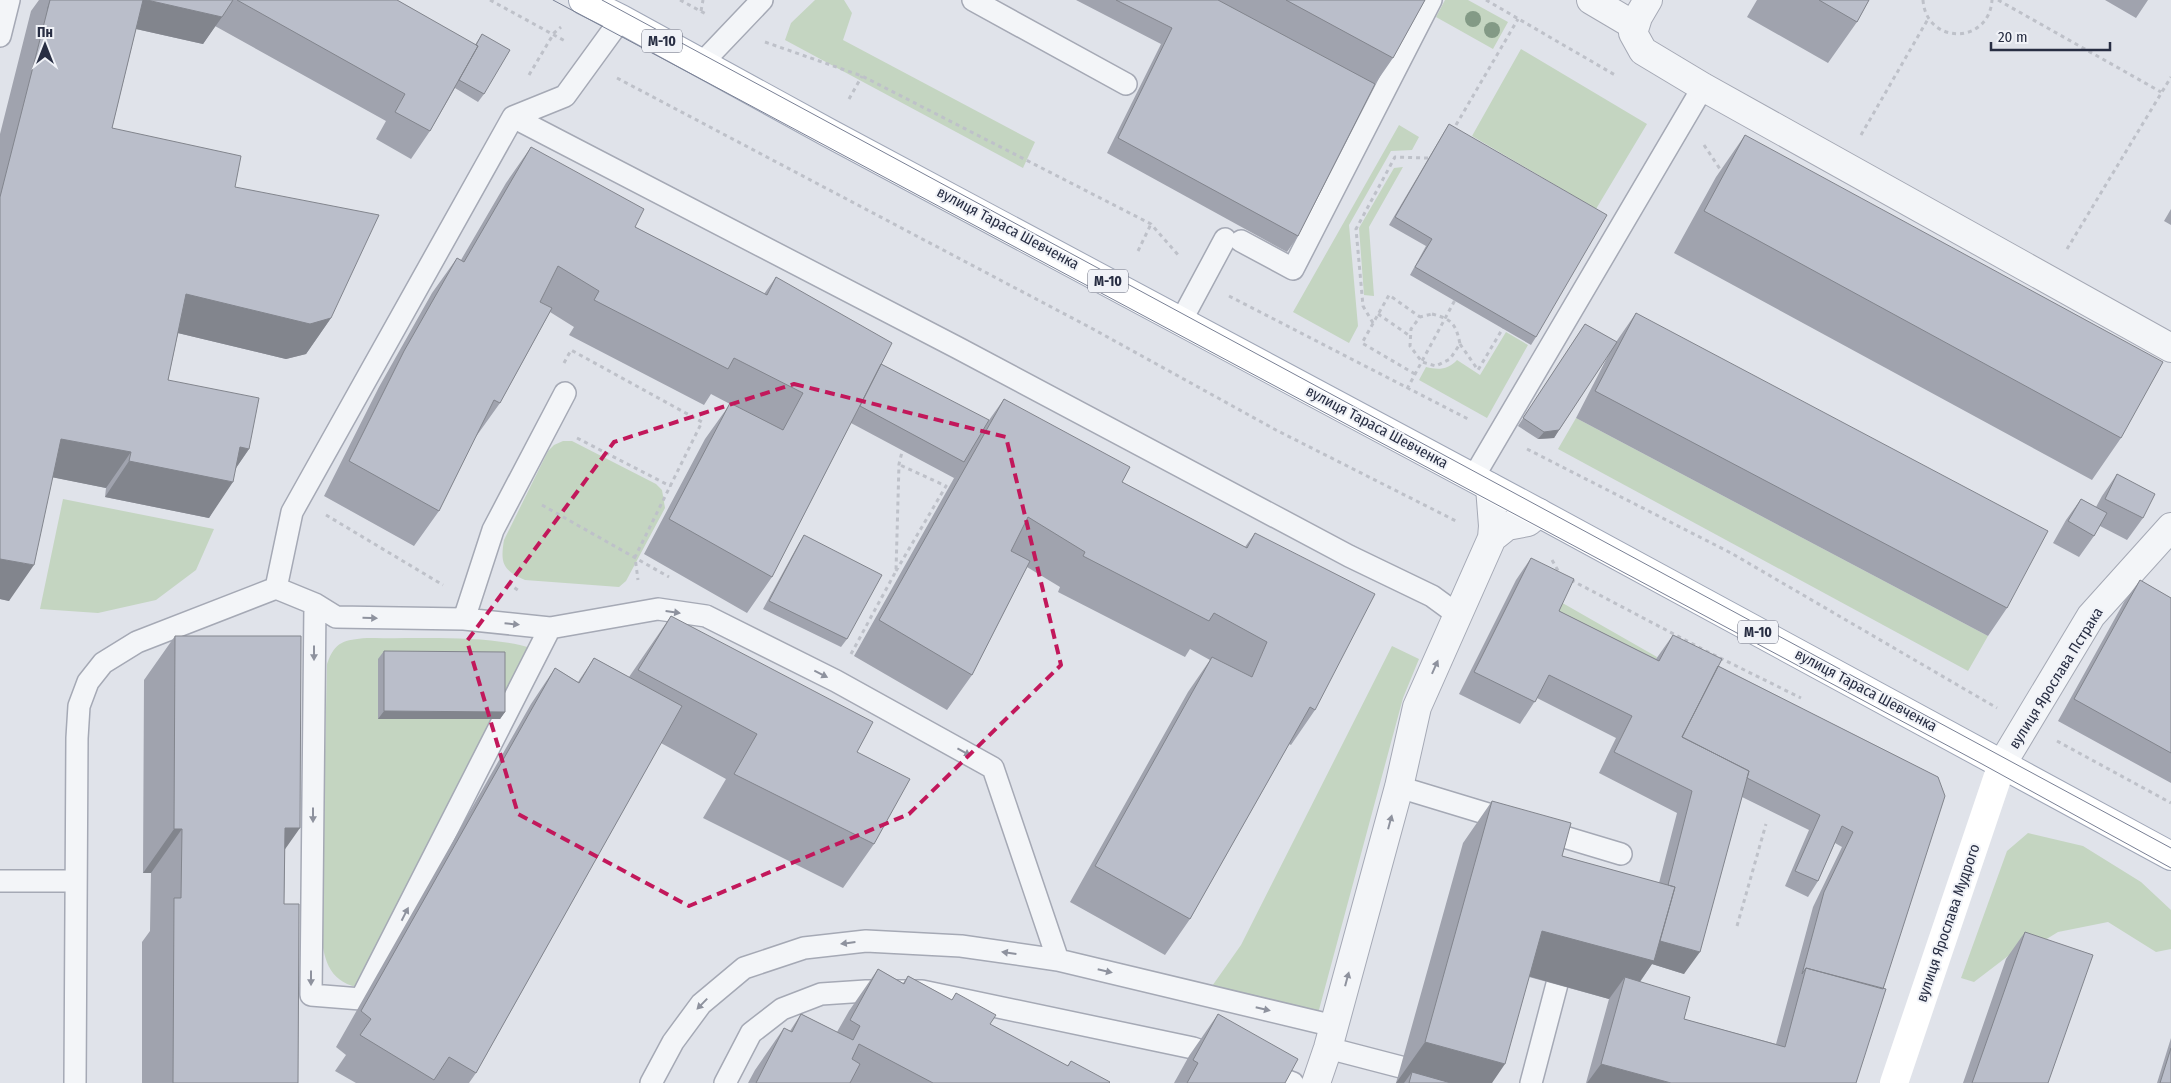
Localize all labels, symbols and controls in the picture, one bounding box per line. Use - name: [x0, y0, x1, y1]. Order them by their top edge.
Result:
- north arrow: [20, 20, 70, 70]
- scale bar: [1991, 20, 2110, 52]
- text: Пн: [37, 24, 53, 41]
- text: 20 m: [1998, 28, 2028, 46]
- road number: М-10: [642, 29, 682, 52]
- street label: вулиця Тараса Шевченка: [934, 183, 1082, 273]
- road number: М-10: [1088, 270, 1128, 292]
- street label: вулиця Тараса Шевченка: [1303, 382, 1451, 472]
- street label: вулиця Ярослава Пстрака: [2005, 604, 2107, 752]
- one-way arrow: [665, 608, 681, 616]
- one-way arrow: [363, 614, 379, 622]
- one-way arrow: [504, 620, 520, 628]
- road number: М-10: [1738, 620, 1778, 644]
- one-way arrow: [310, 645, 318, 661]
- street label: вулиця Тараса Шевченка: [1792, 645, 1940, 735]
- one-way arrow: [1432, 660, 1440, 674]
- one-way arrow: [814, 670, 829, 678]
- one-way arrow: [956, 748, 971, 756]
- one-way arrow: [309, 808, 317, 824]
- one-way arrow: [1386, 814, 1394, 829]
- street label: вулиця Ярослава Мудрого: [1912, 841, 1984, 1005]
- one-way arrow: [401, 907, 409, 921]
- one-way arrow: [839, 939, 855, 947]
- one-way arrow: [1001, 949, 1017, 957]
- one-way arrow: [1097, 967, 1112, 975]
- one-way arrow: [307, 970, 315, 986]
- one-way arrow: [1343, 971, 1351, 986]
- one-way arrow: [696, 998, 708, 1010]
- one-way arrow: [1256, 1005, 1271, 1013]

